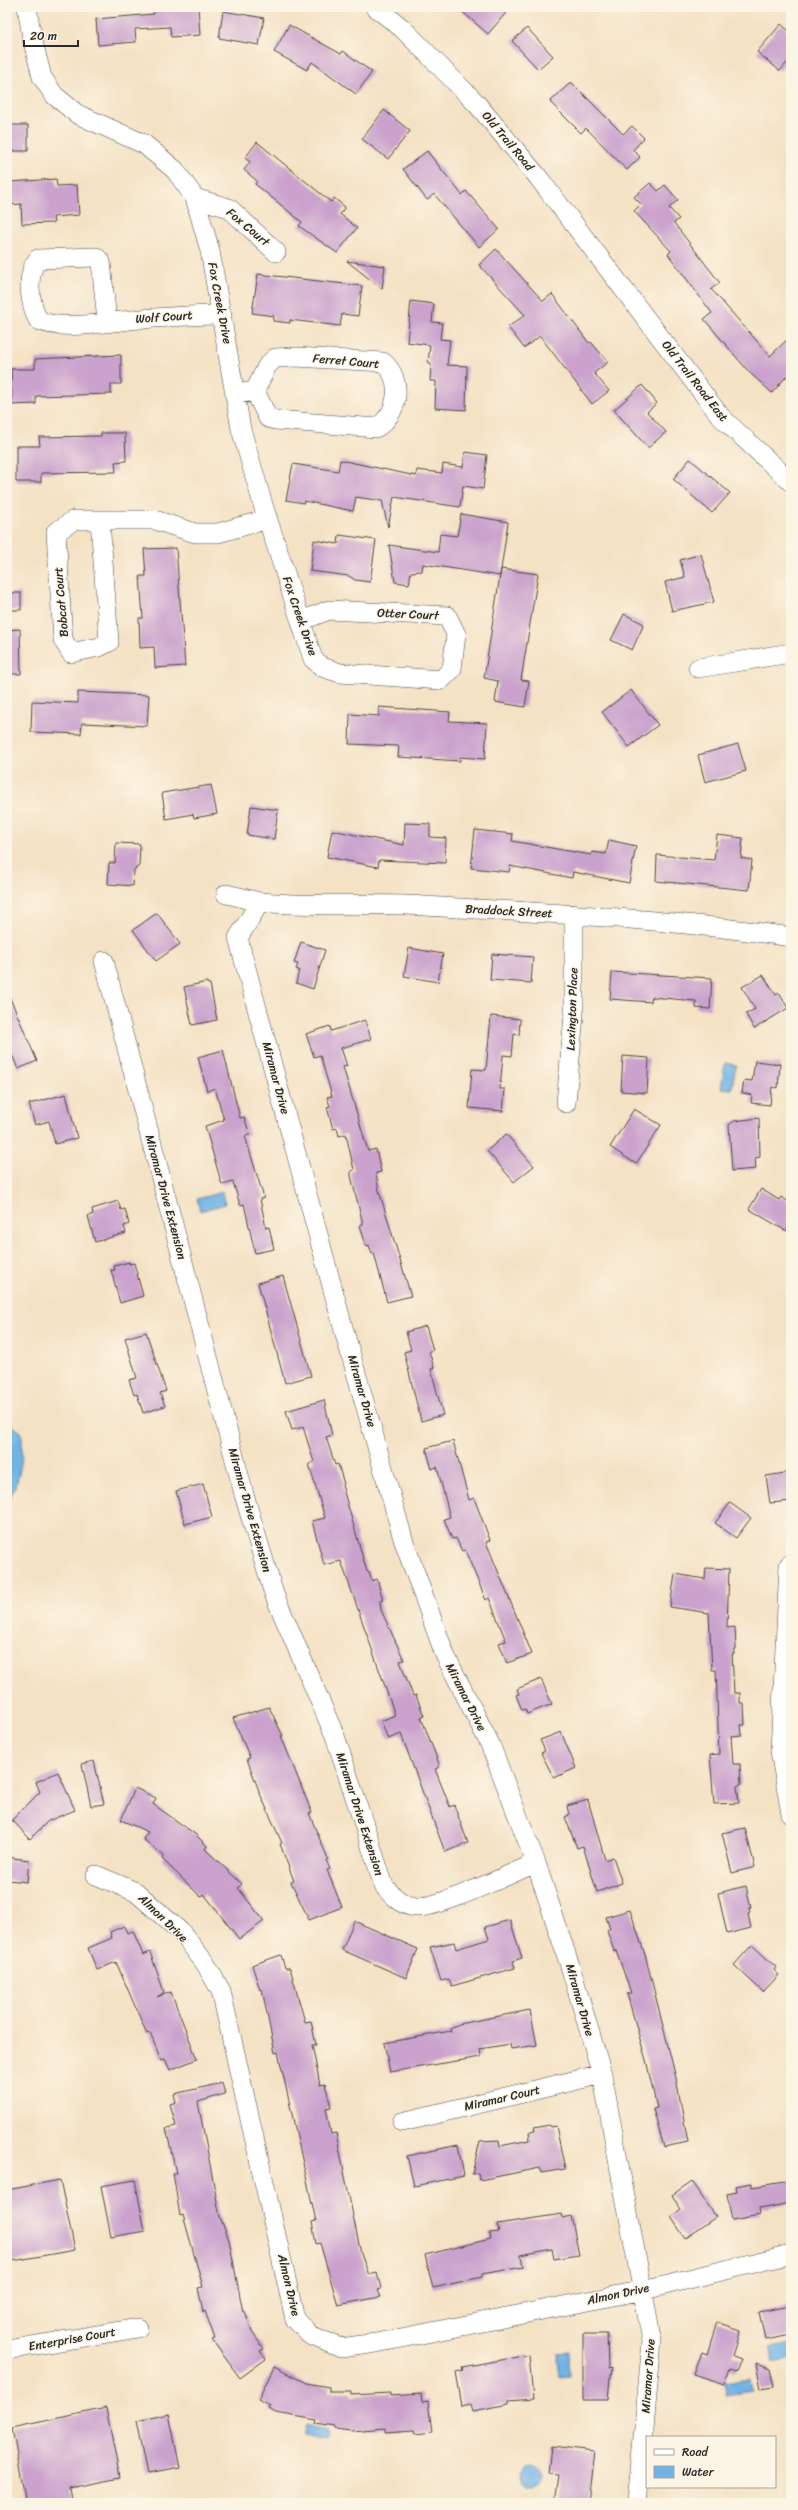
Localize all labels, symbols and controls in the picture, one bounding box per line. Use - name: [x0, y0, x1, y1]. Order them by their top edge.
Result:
- scale bar: [24, 22, 78, 48]
- text: 20 m: [30, 25, 57, 47]
- street label: Old Trail Road: [476, 106, 540, 177]
- street label: Fox Court: [221, 202, 276, 253]
- street label: Fox Creek Drive: [201, 260, 239, 346]
- street label: Wolf Court: [135, 304, 193, 330]
- street label: Old Trail Road East: [656, 335, 734, 427]
- street label: Ferret Court: [312, 347, 380, 375]
- street label: Bobcat Court: [47, 566, 75, 638]
- street label: Fox Creek Drive: [276, 573, 324, 659]
- street label: Otter Court: [377, 601, 441, 627]
- street label: Braddock Street: [465, 898, 553, 924]
- street label: Lexington Place: [560, 967, 584, 1051]
- street label: Miramar Drive: [256, 1039, 296, 1117]
- street label: Miramar Drive Extension: [139, 1132, 193, 1263]
- street label: Miramar Drive: [341, 1352, 383, 1430]
- street label: Miramar Drive Extension: [222, 1445, 278, 1575]
- street label: Miramar Drive: [439, 1659, 493, 1735]
- street label: Miramar Drive Extension: [330, 1749, 391, 1879]
- street label: Almon Drive: [132, 1888, 193, 1948]
- street label: Miramar Drive: [559, 1961, 601, 2039]
- street label: Miramar Court: [462, 2079, 542, 2117]
- street label: Almon Drive: [271, 2251, 307, 2318]
- street label: Almon Drive: [584, 2277, 651, 2312]
- street label: Enterprise Court: [27, 2321, 117, 2357]
- street label: Miramar Drive: [634, 2338, 662, 2414]
- legend: [646, 2436, 776, 2488]
- text: Road: [682, 2441, 709, 2463]
- text: Water: [682, 2461, 715, 2483]

